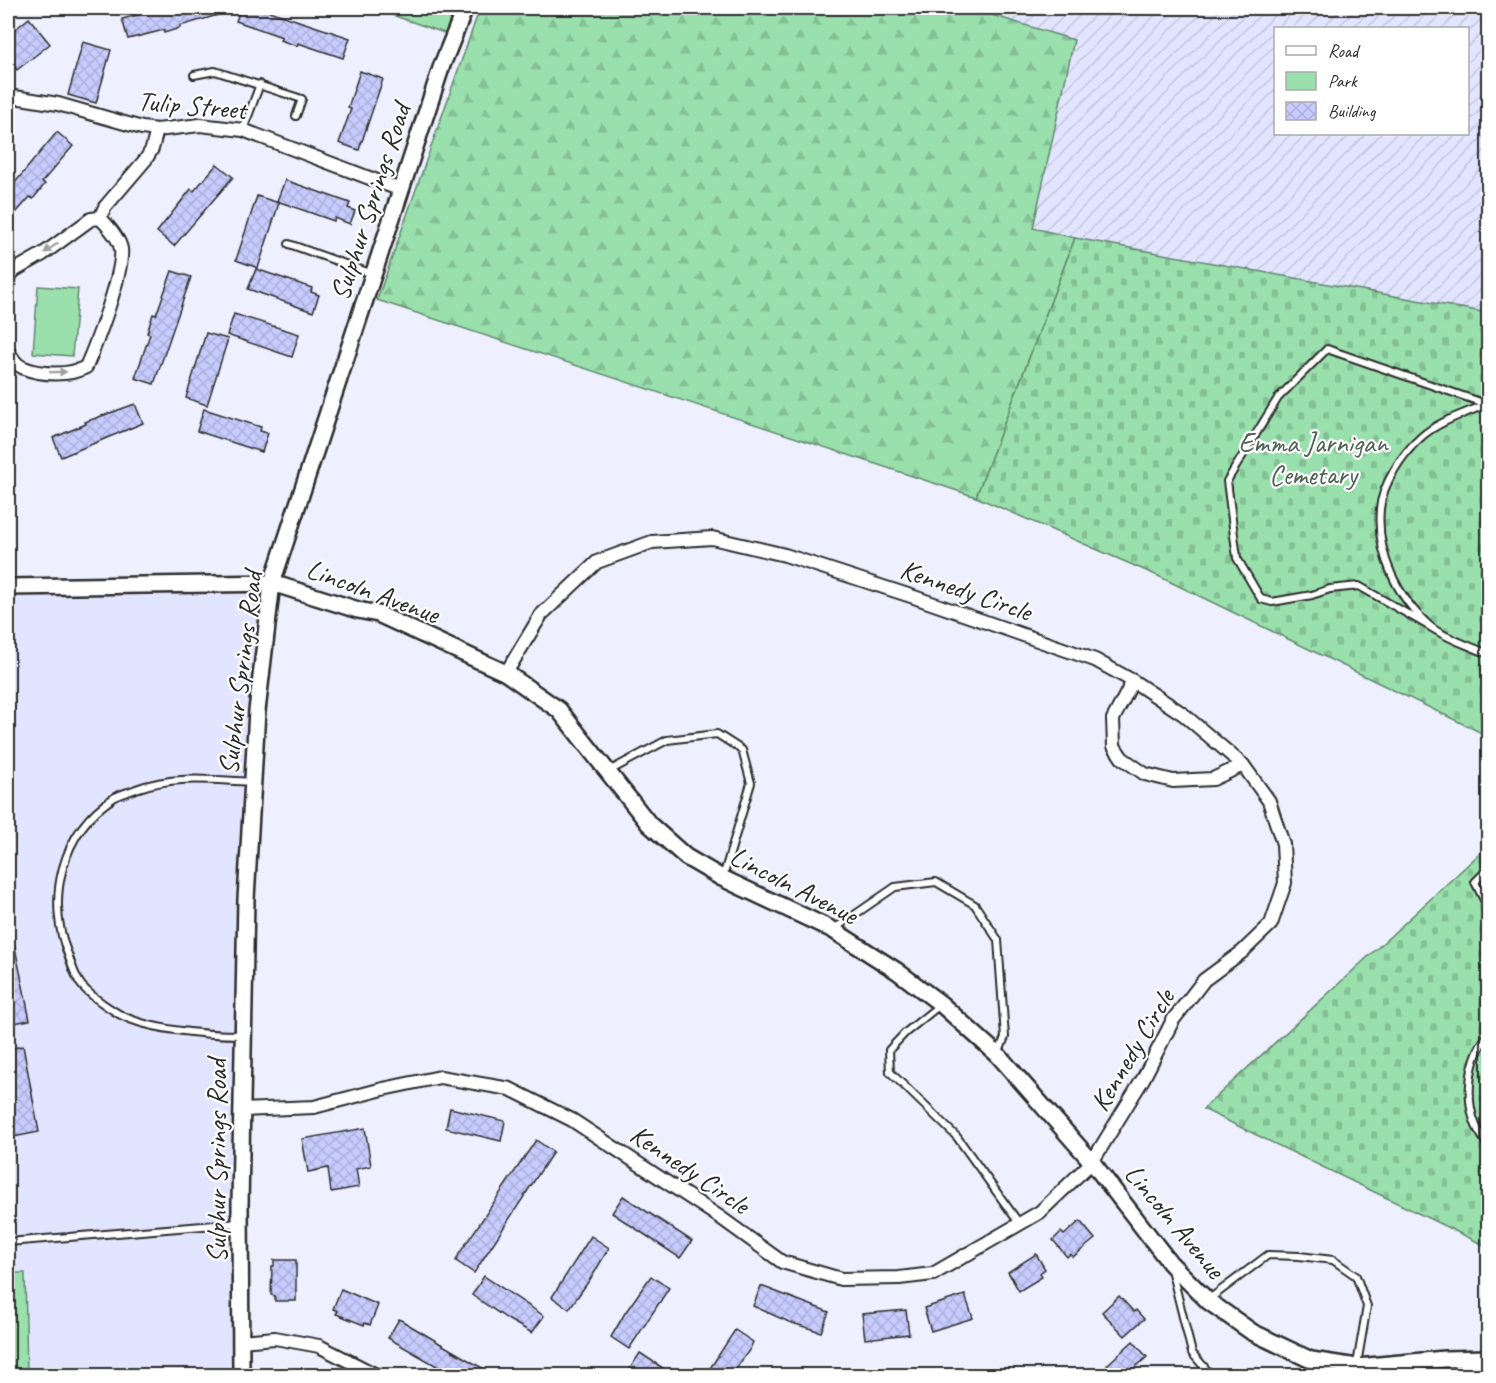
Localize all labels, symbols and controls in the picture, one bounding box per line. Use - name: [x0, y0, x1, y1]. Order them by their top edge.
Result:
- legend: [1274, 27, 1469, 135]
- text: Road: [1328, 40, 1361, 62]
- text: Park: [1328, 70, 1358, 92]
- street label: Tulip Street: [136, 83, 250, 127]
- street label: Sulphur Springs Road: [322, 96, 419, 305]
- text: Building: [1328, 100, 1377, 122]
- one-way arrow: [44, 242, 60, 254]
- one-way arrow: [48, 367, 67, 377]
- park label: Emma Jarnigan Cemetary: [1238, 425, 1389, 492]
- street label: Lincoln Avenue: [302, 551, 446, 632]
- street label: Kennedy Circle: [896, 551, 1038, 629]
- street label: Sulphur Springs Road: [210, 566, 270, 776]
- street label: Lincoln Avenue: [724, 838, 865, 933]
- street label: Kennedy Circle: [1082, 981, 1183, 1117]
- street label: Sulphur Springs Road: [199, 1055, 234, 1263]
- street label: Kennedy Circle: [624, 1116, 758, 1223]
- street label: Lincoln Avenue: [1117, 1157, 1234, 1287]

